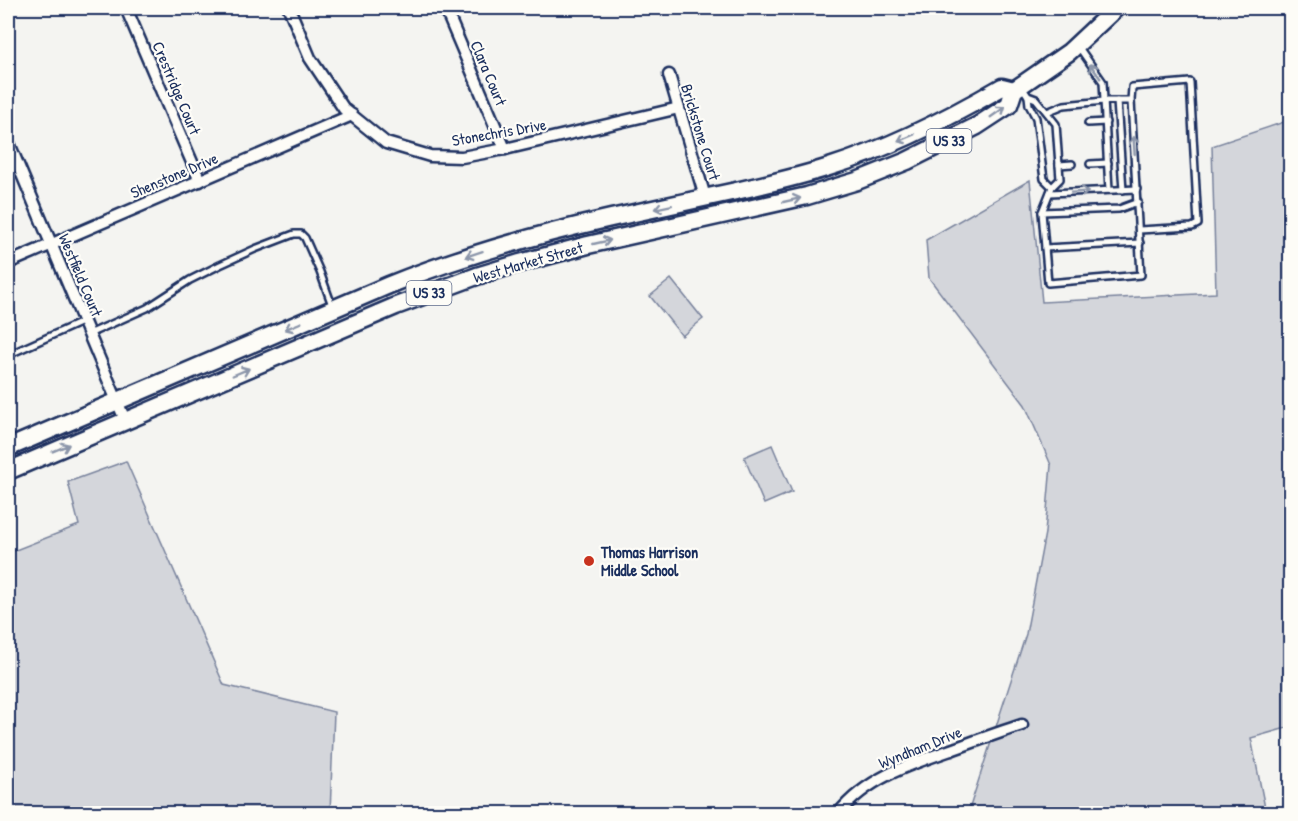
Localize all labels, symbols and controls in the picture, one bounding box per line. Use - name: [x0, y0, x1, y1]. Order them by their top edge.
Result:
- street label: Clara Court: [465, 37, 513, 109]
- street label: Crestridge Court: [147, 38, 207, 138]
- one-way arrow: [1089, 64, 1102, 80]
- street label: Brickstone Court: [676, 81, 726, 183]
- one-way arrow: [989, 106, 1005, 118]
- street label: Stonechris Drive: [450, 113, 549, 151]
- road number: US 33: [926, 129, 972, 153]
- one-way arrow: [897, 133, 915, 144]
- one-way arrow: [1128, 136, 1139, 156]
- street label: Shenstone Drive: [127, 146, 222, 203]
- one-way arrow: [1069, 186, 1089, 197]
- one-way arrow: [782, 194, 801, 205]
- one-way arrow: [654, 201, 673, 213]
- street label: Westfield Court: [54, 230, 109, 320]
- street label: West Market Street: [471, 236, 586, 288]
- one-way arrow: [591, 236, 611, 247]
- one-way arrow: [465, 249, 484, 260]
- road number: US 33: [406, 281, 452, 305]
- one-way arrow: [284, 321, 302, 332]
- one-way arrow: [231, 366, 249, 377]
- one-way arrow: [52, 442, 70, 453]
- place label: Thomas Harrison Middle School: [600, 541, 698, 581]
- marker: Thomas Harrison Middle School: [582, 554, 596, 568]
- street label: Wyndham Drive: [875, 720, 965, 774]

